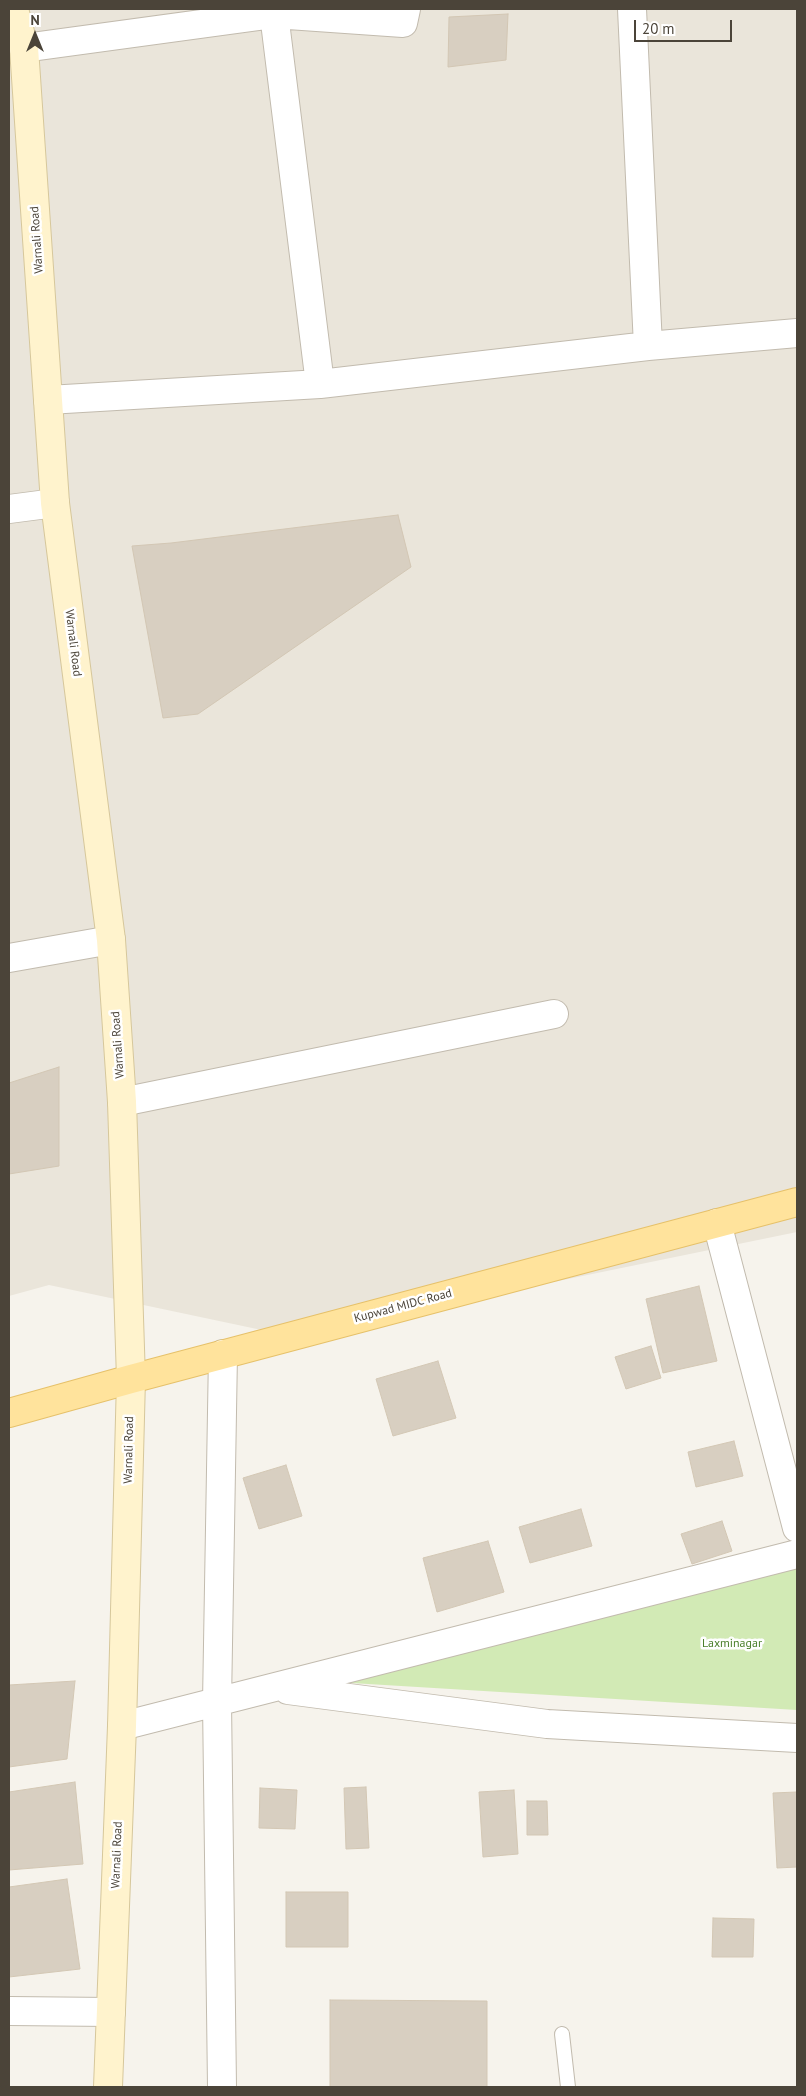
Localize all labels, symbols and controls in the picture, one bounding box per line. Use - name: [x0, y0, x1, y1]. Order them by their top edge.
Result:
- north arrow: [10, 10, 60, 60]
- scale bar: [636, 10, 734, 42]
- text: N: [30, 11, 40, 29]
- text: 20 m: [642, 19, 675, 38]
- street label: Warnali Road: [27, 206, 47, 274]
- street label: Warnali Road: [62, 609, 84, 677]
- street label: Warnali Road: [108, 1011, 128, 1079]
- street label: Kupwad MIDC Road: [353, 1286, 453, 1326]
- street label: Warnali Road: [121, 1416, 137, 1484]
- park label: Laxminagar: [702, 1637, 762, 1651]
- street label: Warnali Road: [109, 1821, 125, 1889]

